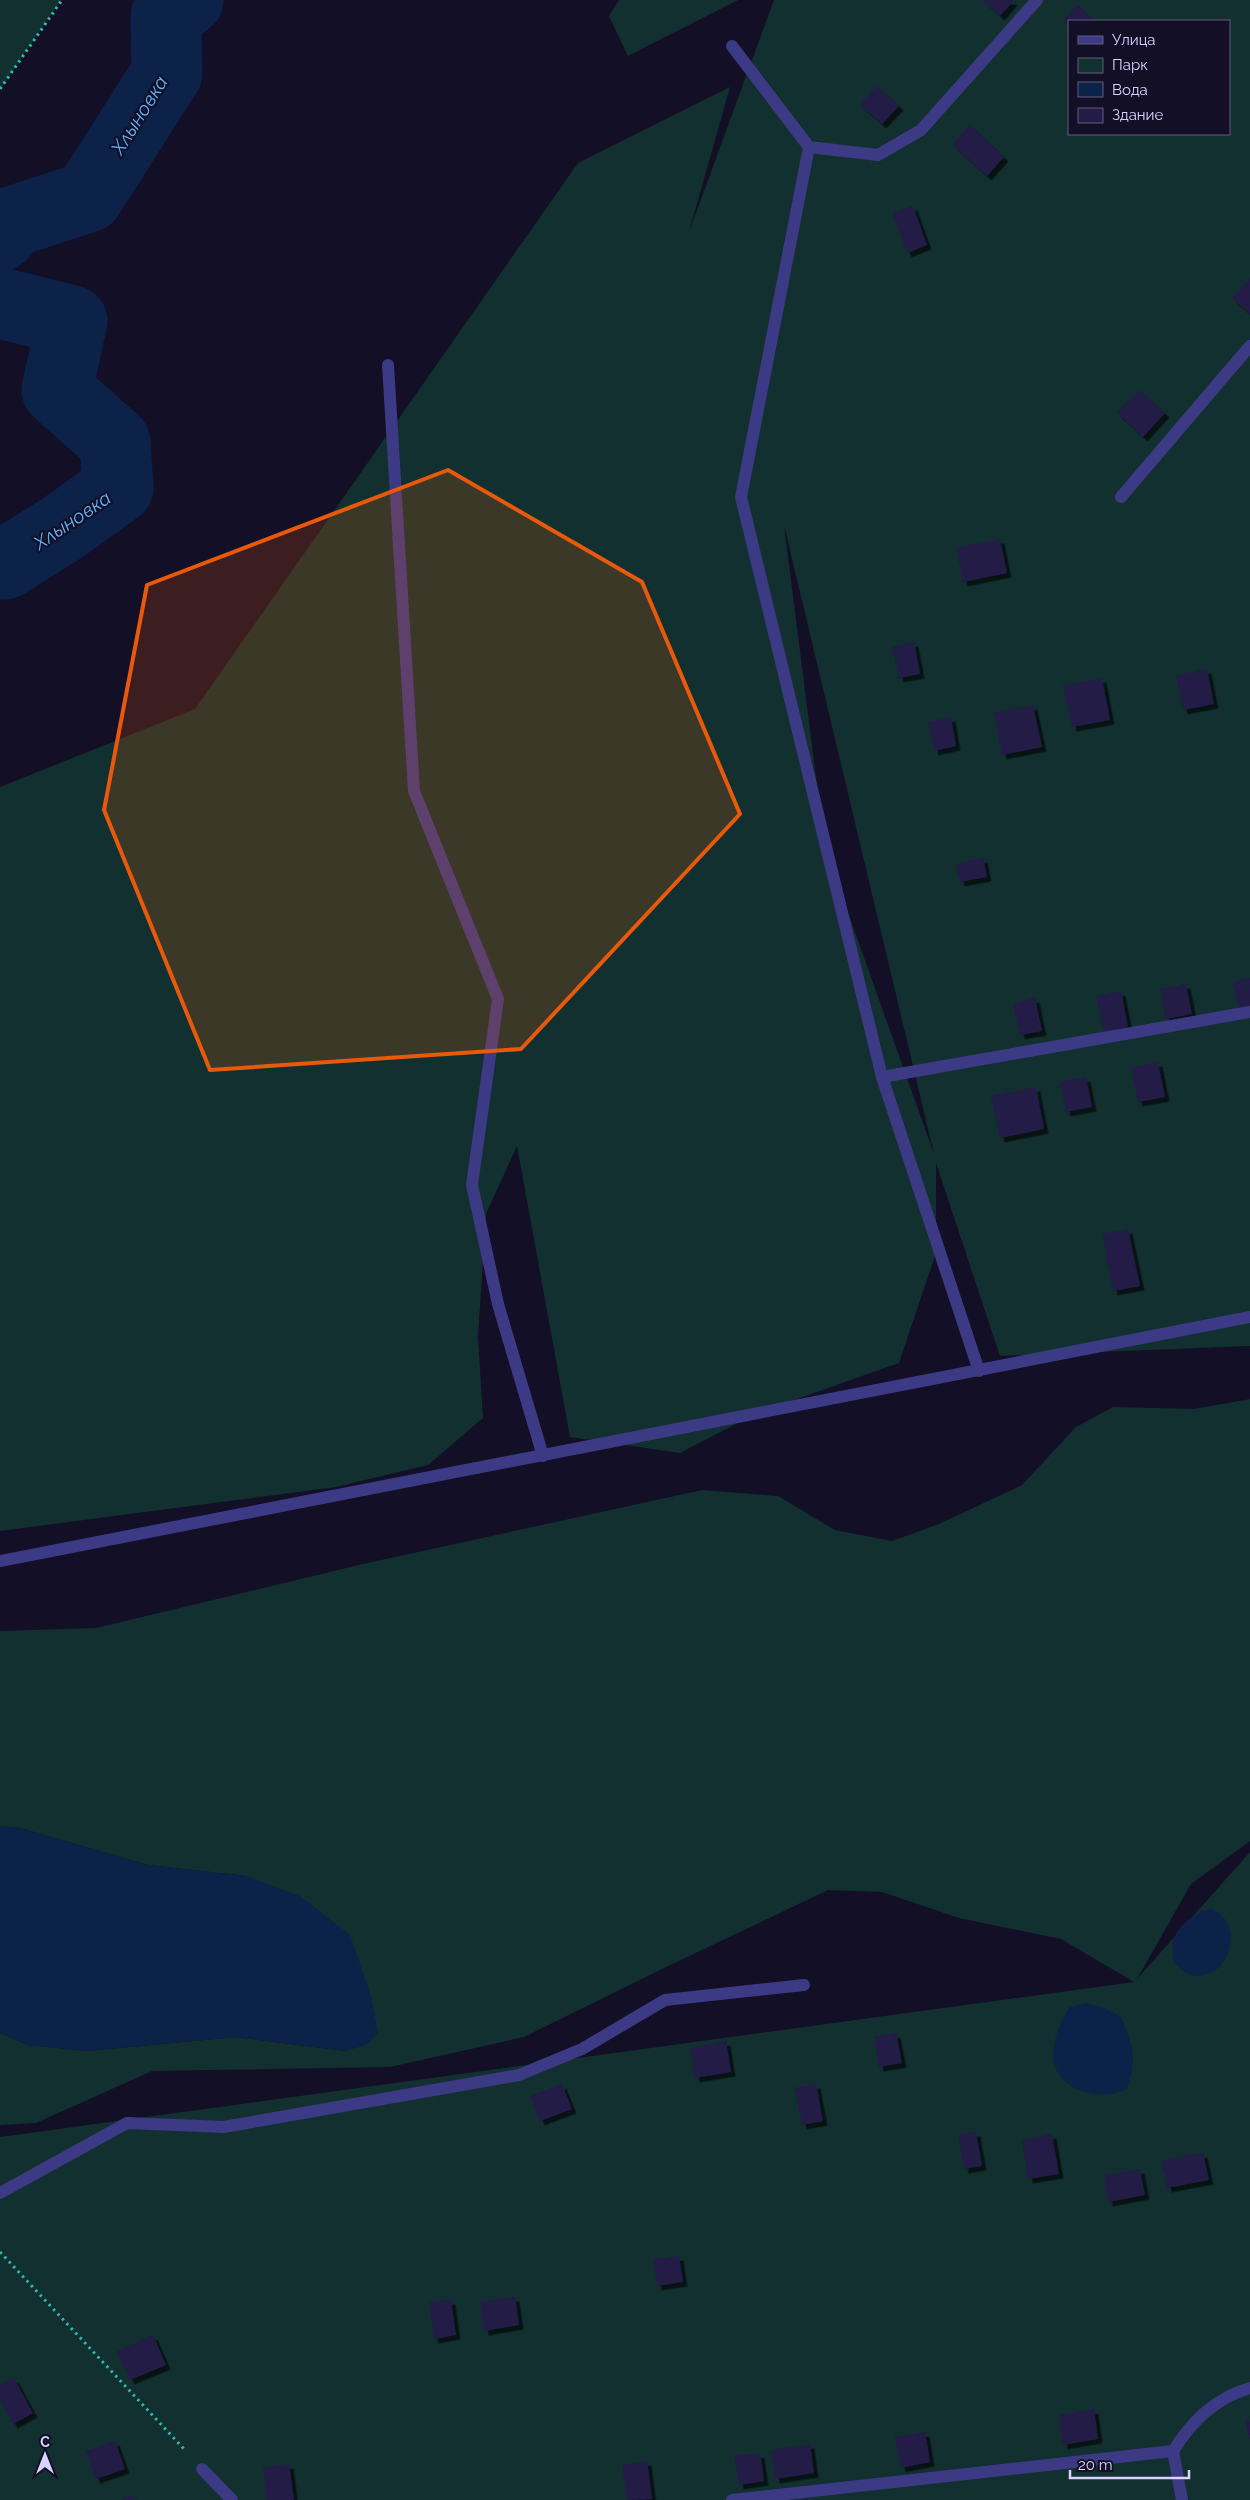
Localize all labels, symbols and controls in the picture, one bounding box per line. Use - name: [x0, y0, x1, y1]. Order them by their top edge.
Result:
- legend: [1068, 20, 1230, 135]
- text: Улица: [1112, 31, 1156, 49]
- text: Парк: [1112, 56, 1148, 74]
- water label: Хлыновка: [106, 72, 172, 159]
- text: Вода: [1112, 81, 1148, 99]
- text: Здание: [1112, 106, 1164, 124]
- water label: Хлыновка: [28, 486, 115, 554]
- north arrow: [20, 2430, 70, 2480]
- text: С: [40, 2434, 50, 2450]
- scale bar: [1070, 2448, 1189, 2480]
- text: 20 m: [1078, 2456, 1113, 2474]

